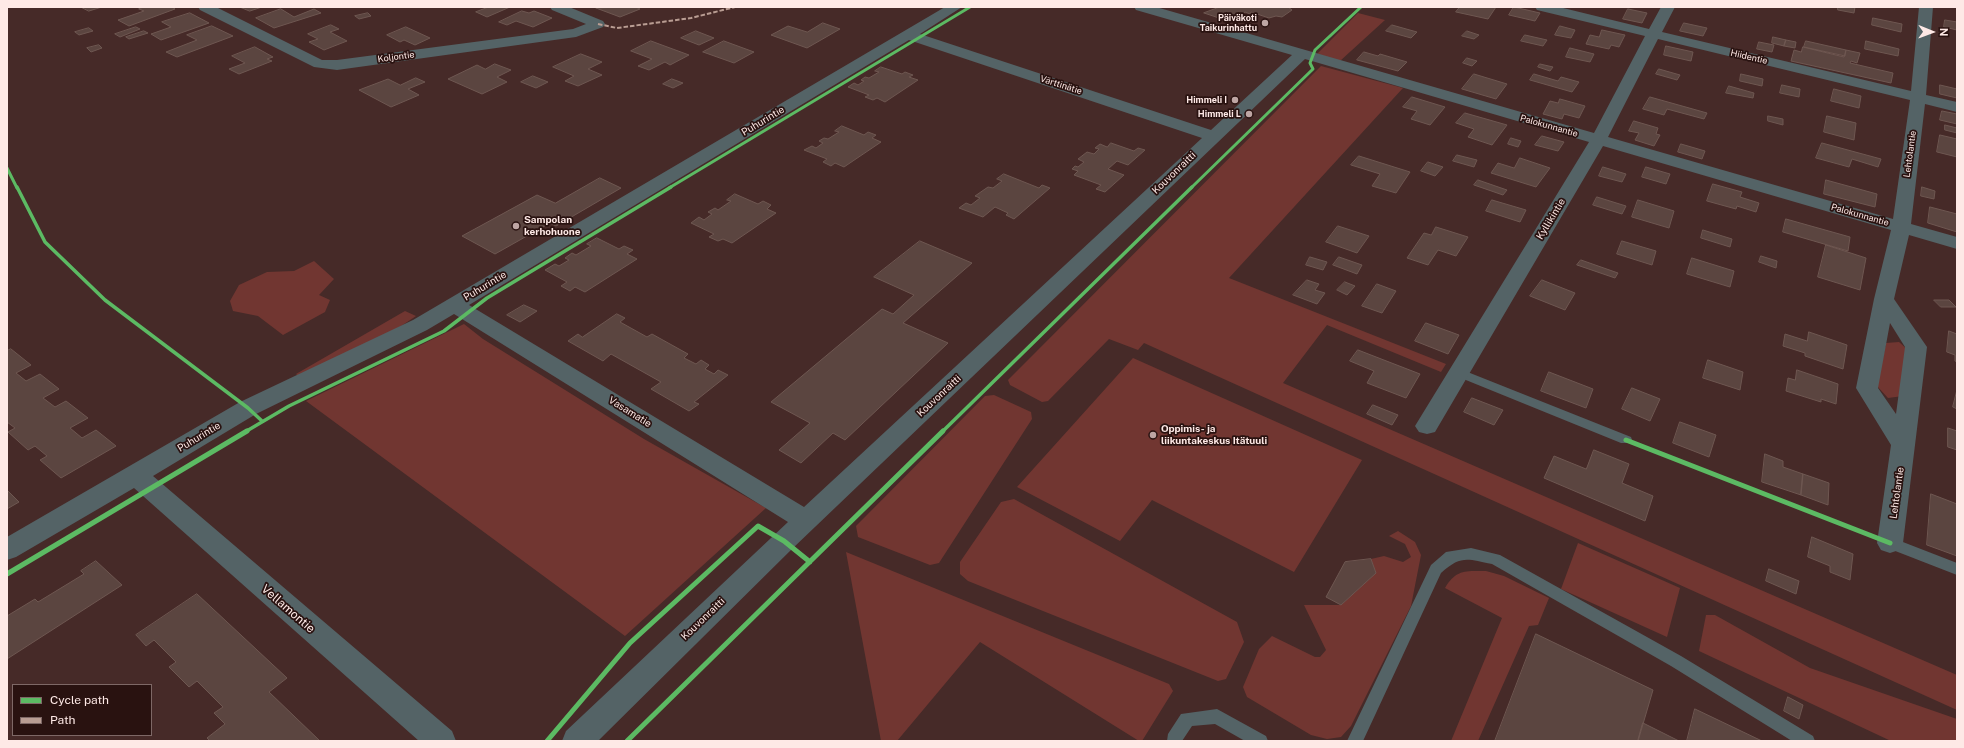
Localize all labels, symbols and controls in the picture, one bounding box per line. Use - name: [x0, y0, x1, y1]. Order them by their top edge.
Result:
- north arrow: [1912, 12, 1952, 52]
- place label: Päiväkoti Taikurinhattu: [1200, 13, 1257, 34]
- marker: Päiväkoti Taikurinhattu: [1260, 18, 1270, 28]
- text: N: [1938, 28, 1950, 37]
- street label: Hiidentie: [1729, 47, 1769, 67]
- street label: Koljontie: [377, 49, 415, 65]
- street label: Värttinätie: [1039, 73, 1083, 97]
- place label: Himmeli I: [1186, 95, 1227, 105]
- marker: Himmeli I: [1230, 95, 1240, 105]
- street label: Puhurintie: [739, 104, 787, 138]
- place label: Himmeli L: [1198, 109, 1241, 119]
- marker: Himmeli L: [1244, 109, 1254, 119]
- street label: Palokunnantie: [1519, 113, 1579, 139]
- street label: Lehtolantie: [1901, 130, 1919, 178]
- street label: Kouvonraitti: [1150, 149, 1198, 197]
- street label: Kyllikintie: [1534, 196, 1568, 242]
- street label: Palokunnantie: [1830, 202, 1890, 228]
- place label: Sampolan kerhohuone: [524, 214, 580, 238]
- marker: Sampolan kerhohuone: [511, 221, 521, 231]
- street label: Puhurintie: [461, 269, 509, 303]
- street label: Kouvonraitti: [914, 373, 964, 419]
- street label: Vasamatie: [606, 394, 654, 430]
- street label: Puhurintie: [175, 420, 223, 454]
- place label: Oppimis- ja liikuntakeskus Itätuuli: [1161, 423, 1267, 446]
- marker: Oppimis- ja liikuntakeskus Itätuuli: [1148, 430, 1158, 440]
- street label: Lehtolantie: [1887, 466, 1907, 520]
- street label: Vellamontie: [258, 582, 318, 636]
- street label: Kouvonraitti: [679, 595, 727, 643]
- legend: [12, 684, 152, 736]
- text: Cycle path: [50, 693, 109, 707]
- text: Path: [50, 713, 76, 727]

